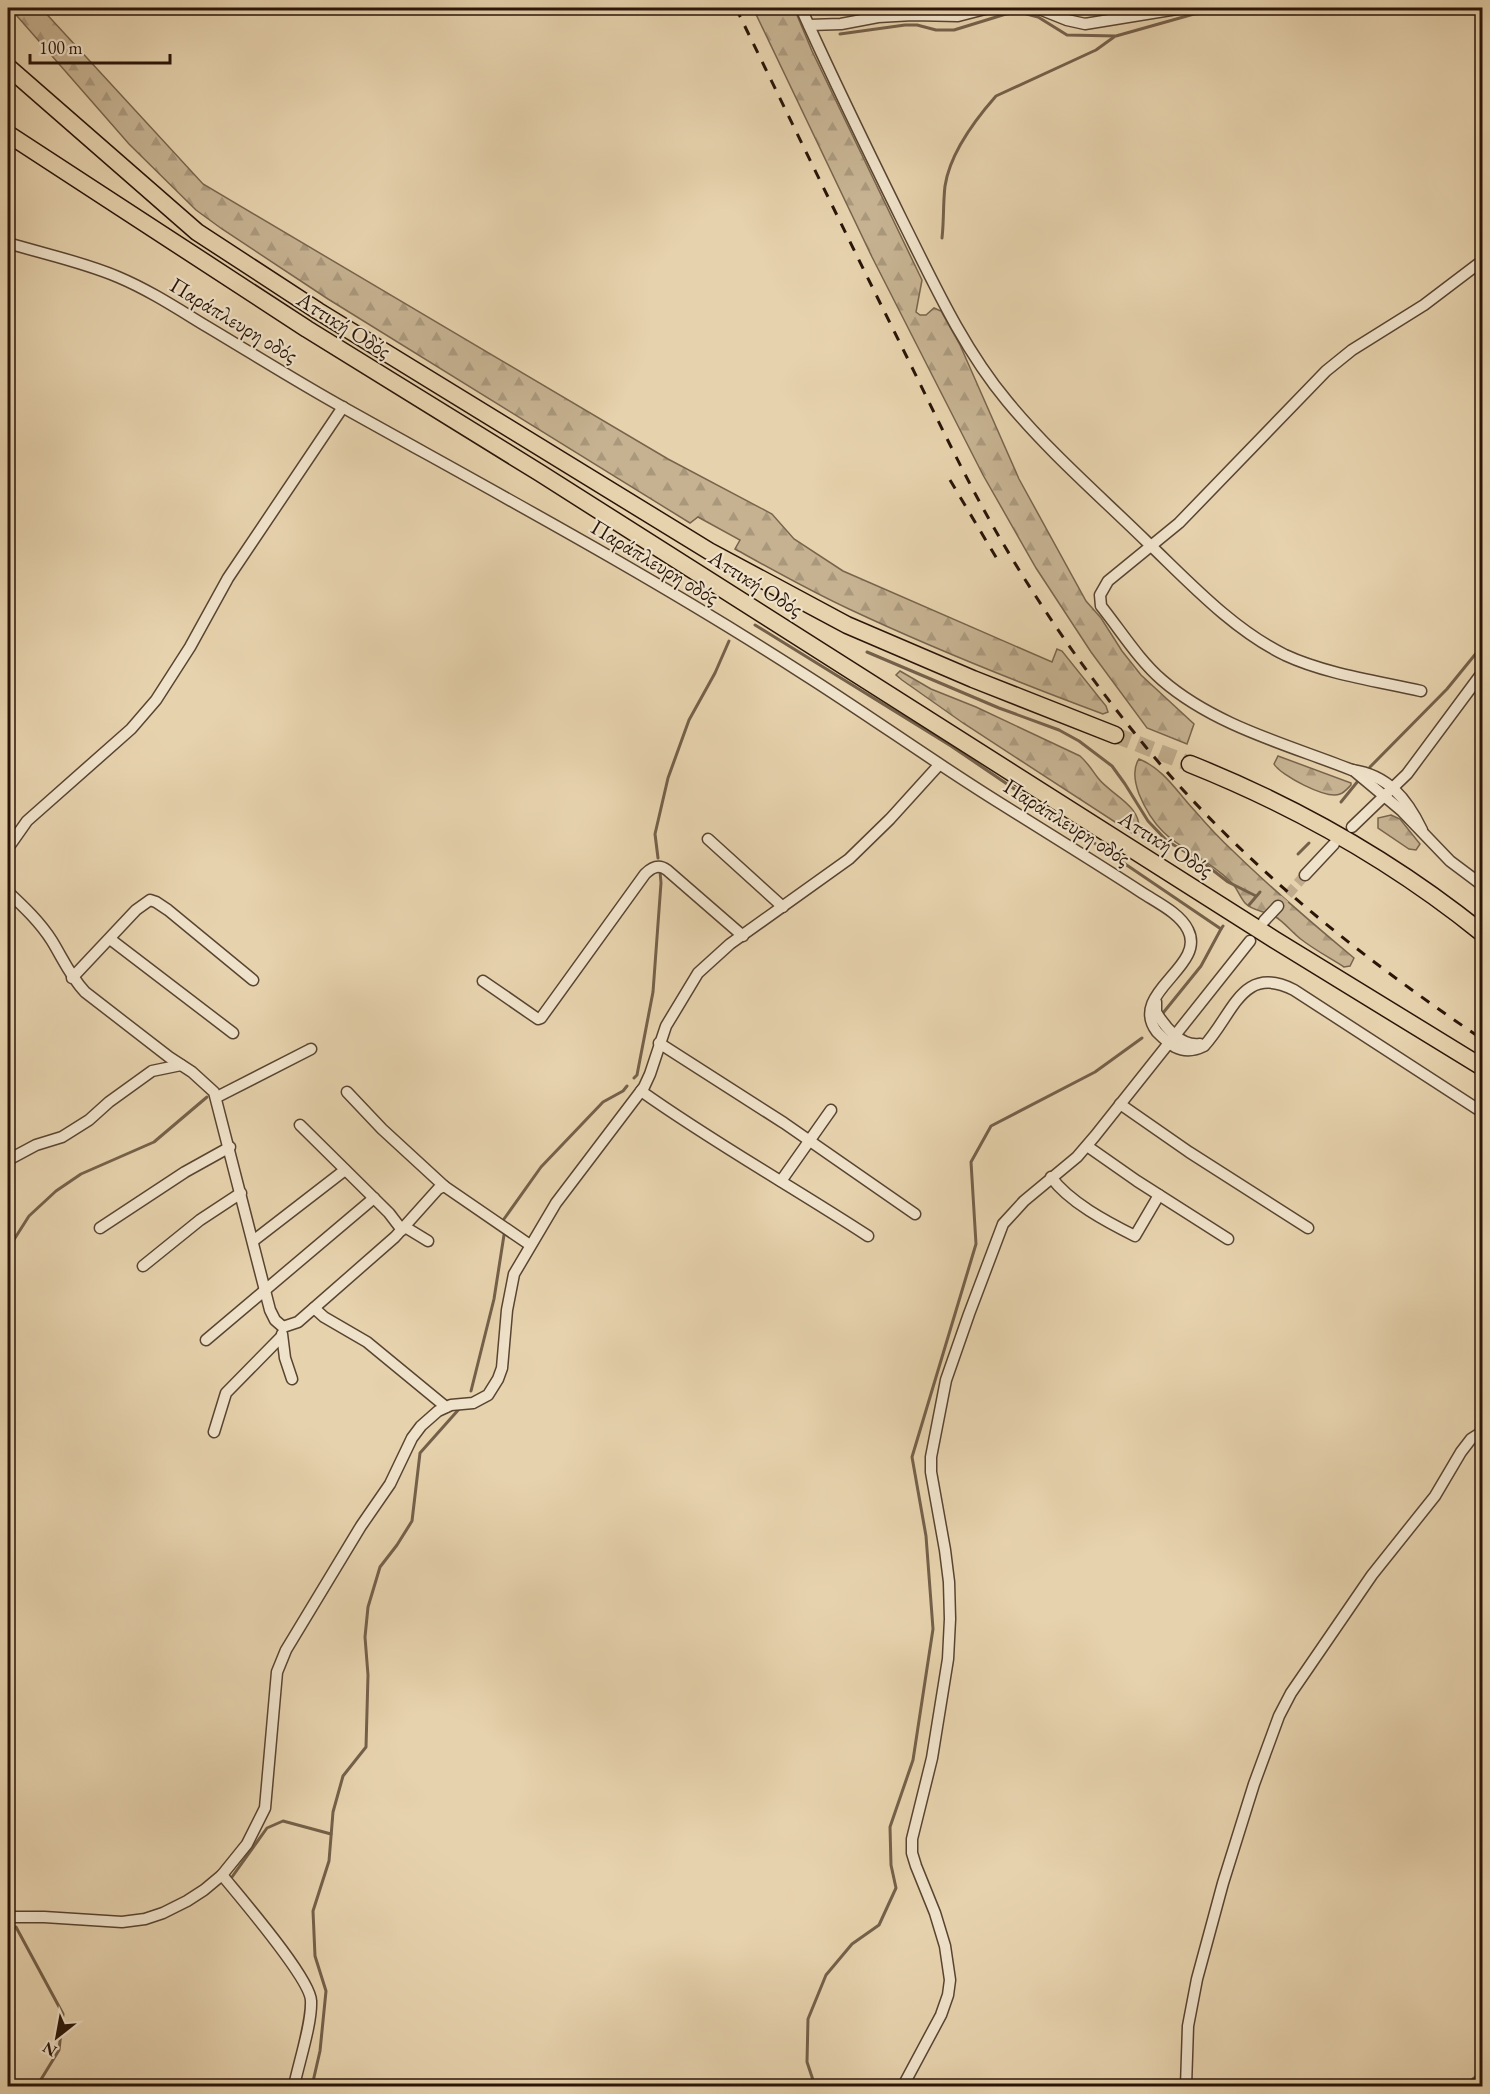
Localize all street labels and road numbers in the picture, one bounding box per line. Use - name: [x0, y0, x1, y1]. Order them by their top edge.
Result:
- street label: Παράπλευρη οδός: [165, 270, 303, 370]
- street label: Αττική Οδός: [291, 284, 397, 365]
- street label: Παράπλευρη οδός: [586, 512, 724, 612]
- street label: Αττική Οδός: [703, 542, 809, 623]
- street label: Παράπλευρη οδός: [998, 771, 1136, 873]
- street label: Αττική Οδός: [1113, 803, 1219, 884]

